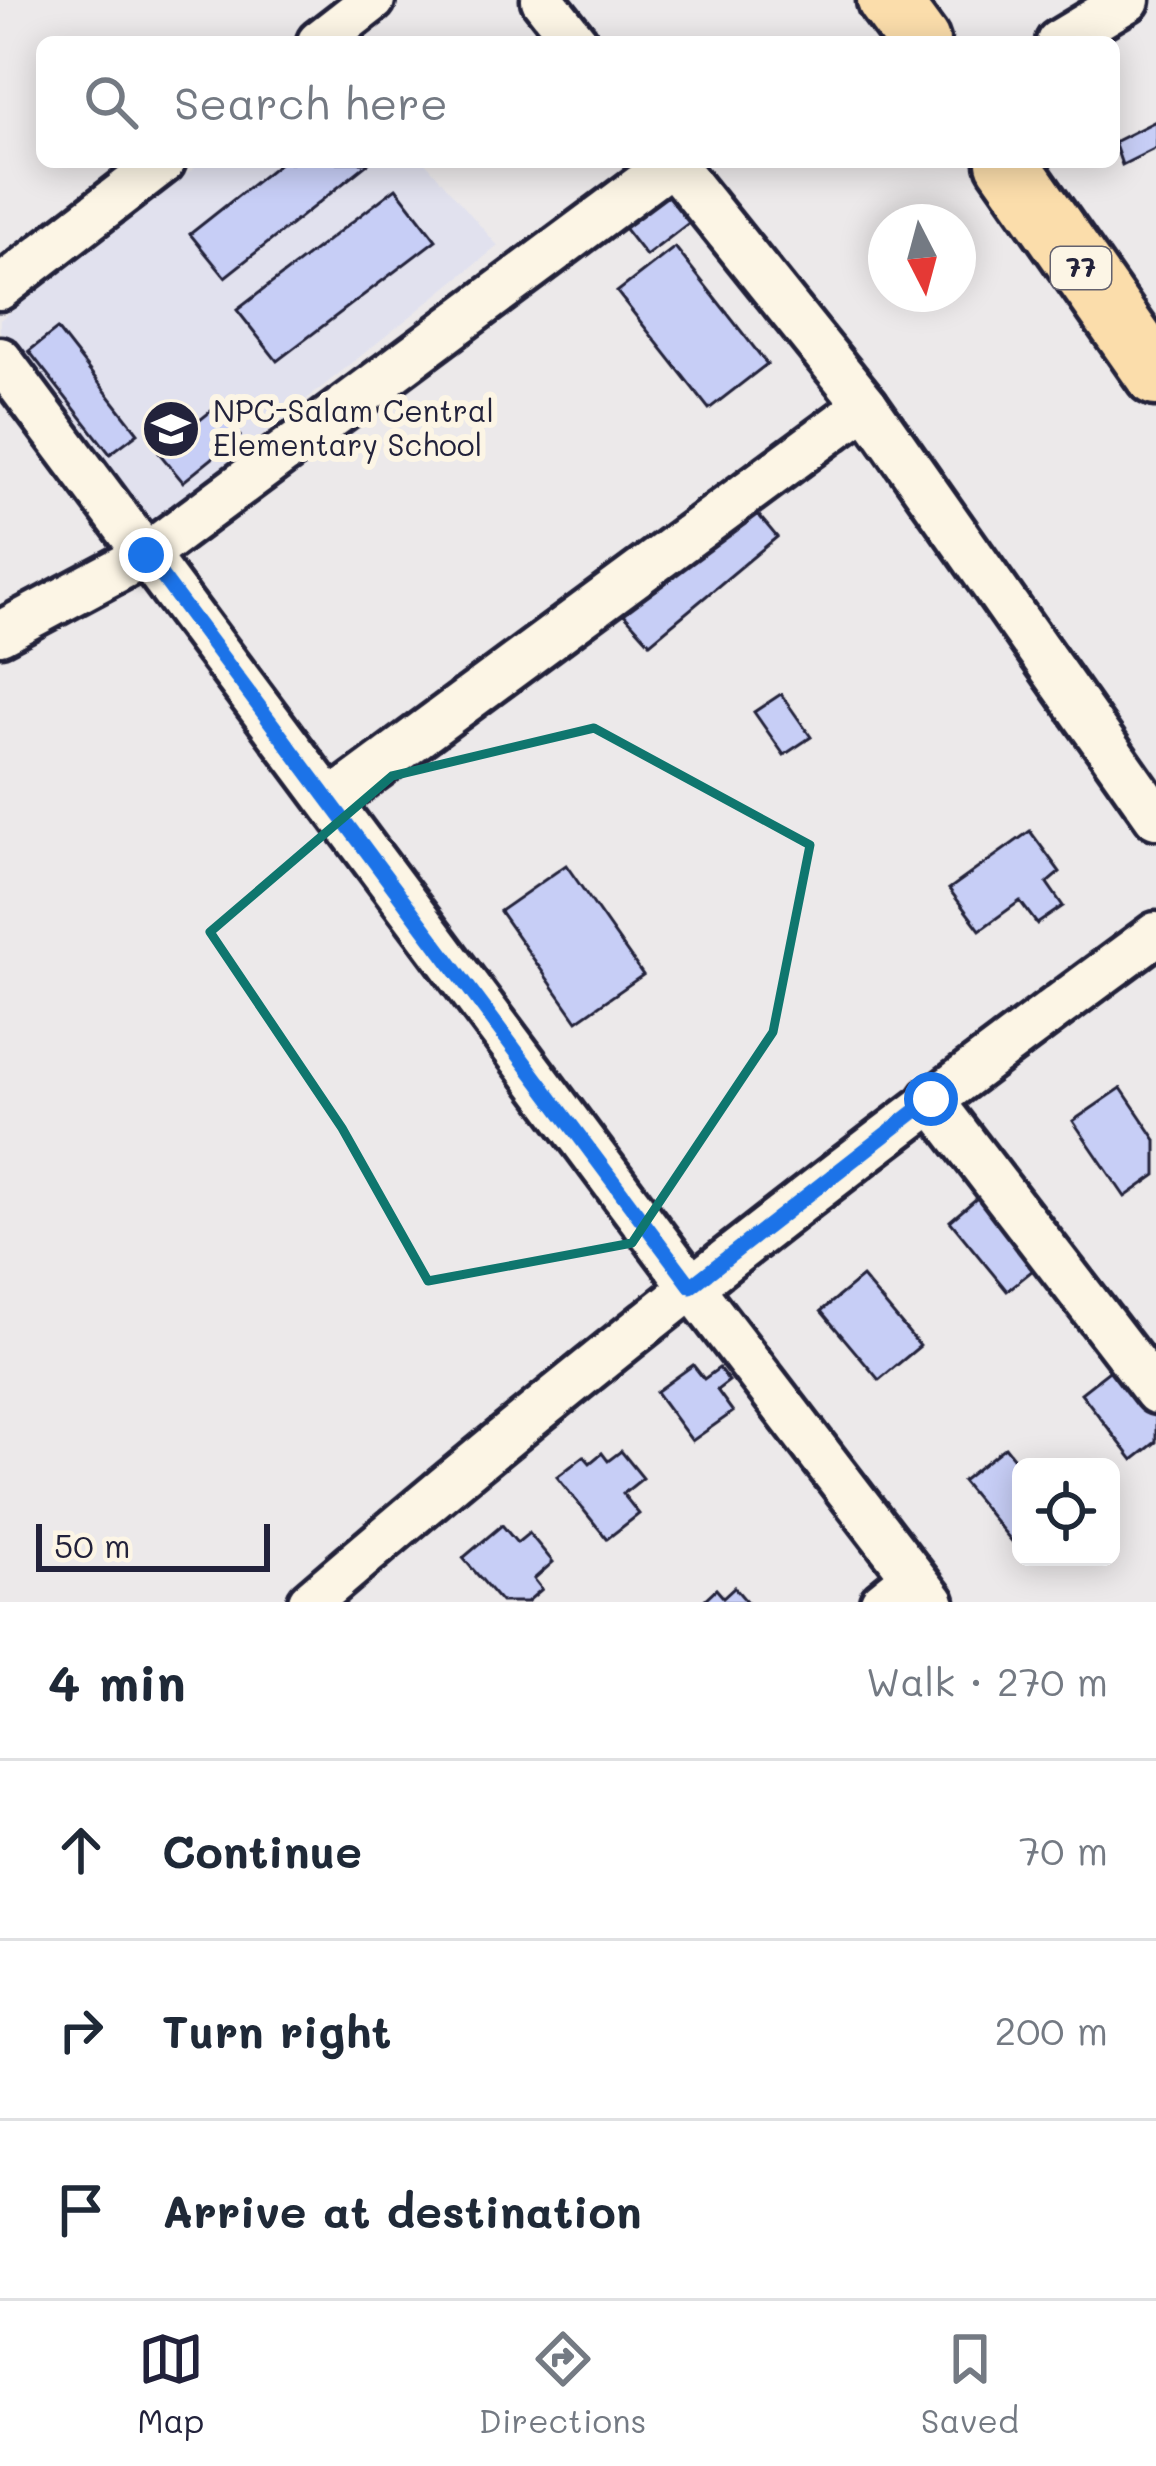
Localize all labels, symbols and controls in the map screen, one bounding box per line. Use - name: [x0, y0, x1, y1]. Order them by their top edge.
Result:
- search box: [36, 36, 1120, 168]
- icon: search: [78, 69, 144, 135]
- text: Search here: [174, 73, 448, 131]
- north arrow: [868, 204, 976, 312]
- road number: 77: [1051, 247, 1111, 289]
- place label: NPC-Salam Central Elementary School: [213, 390, 494, 464]
- school or university icon: NPC-Salam Central Elementary School: [140, 398, 202, 460]
- route end: [119, 528, 173, 582]
- route start: [904, 1072, 958, 1126]
- map controls: [1012, 1458, 1120, 1566]
- button: locate: [1012, 1458, 1120, 1566]
- scale bar: [36, 1518, 270, 1571]
- text: 50 m: [54, 1523, 130, 1566]
- text: 4 min: [48, 1647, 186, 1714]
- text: Walk · 270 m: [866, 1655, 1108, 1706]
- icon: ahead: [48, 1817, 114, 1883]
- text: Continue: [162, 1821, 362, 1879]
- text: 70 m: [1019, 1824, 1108, 1875]
- icon: right: [48, 1997, 114, 2063]
- text: Turn right: [162, 2001, 391, 2059]
- text: 200 m: [995, 2004, 1108, 2055]
- icon: arrive: [48, 2177, 114, 2243]
- text: Arrive at destination: [162, 2181, 642, 2239]
- tab: Map: [137, 2326, 204, 2441]
- tab: Directions: [479, 2326, 646, 2441]
- tab: Saved: [921, 2326, 1019, 2441]

